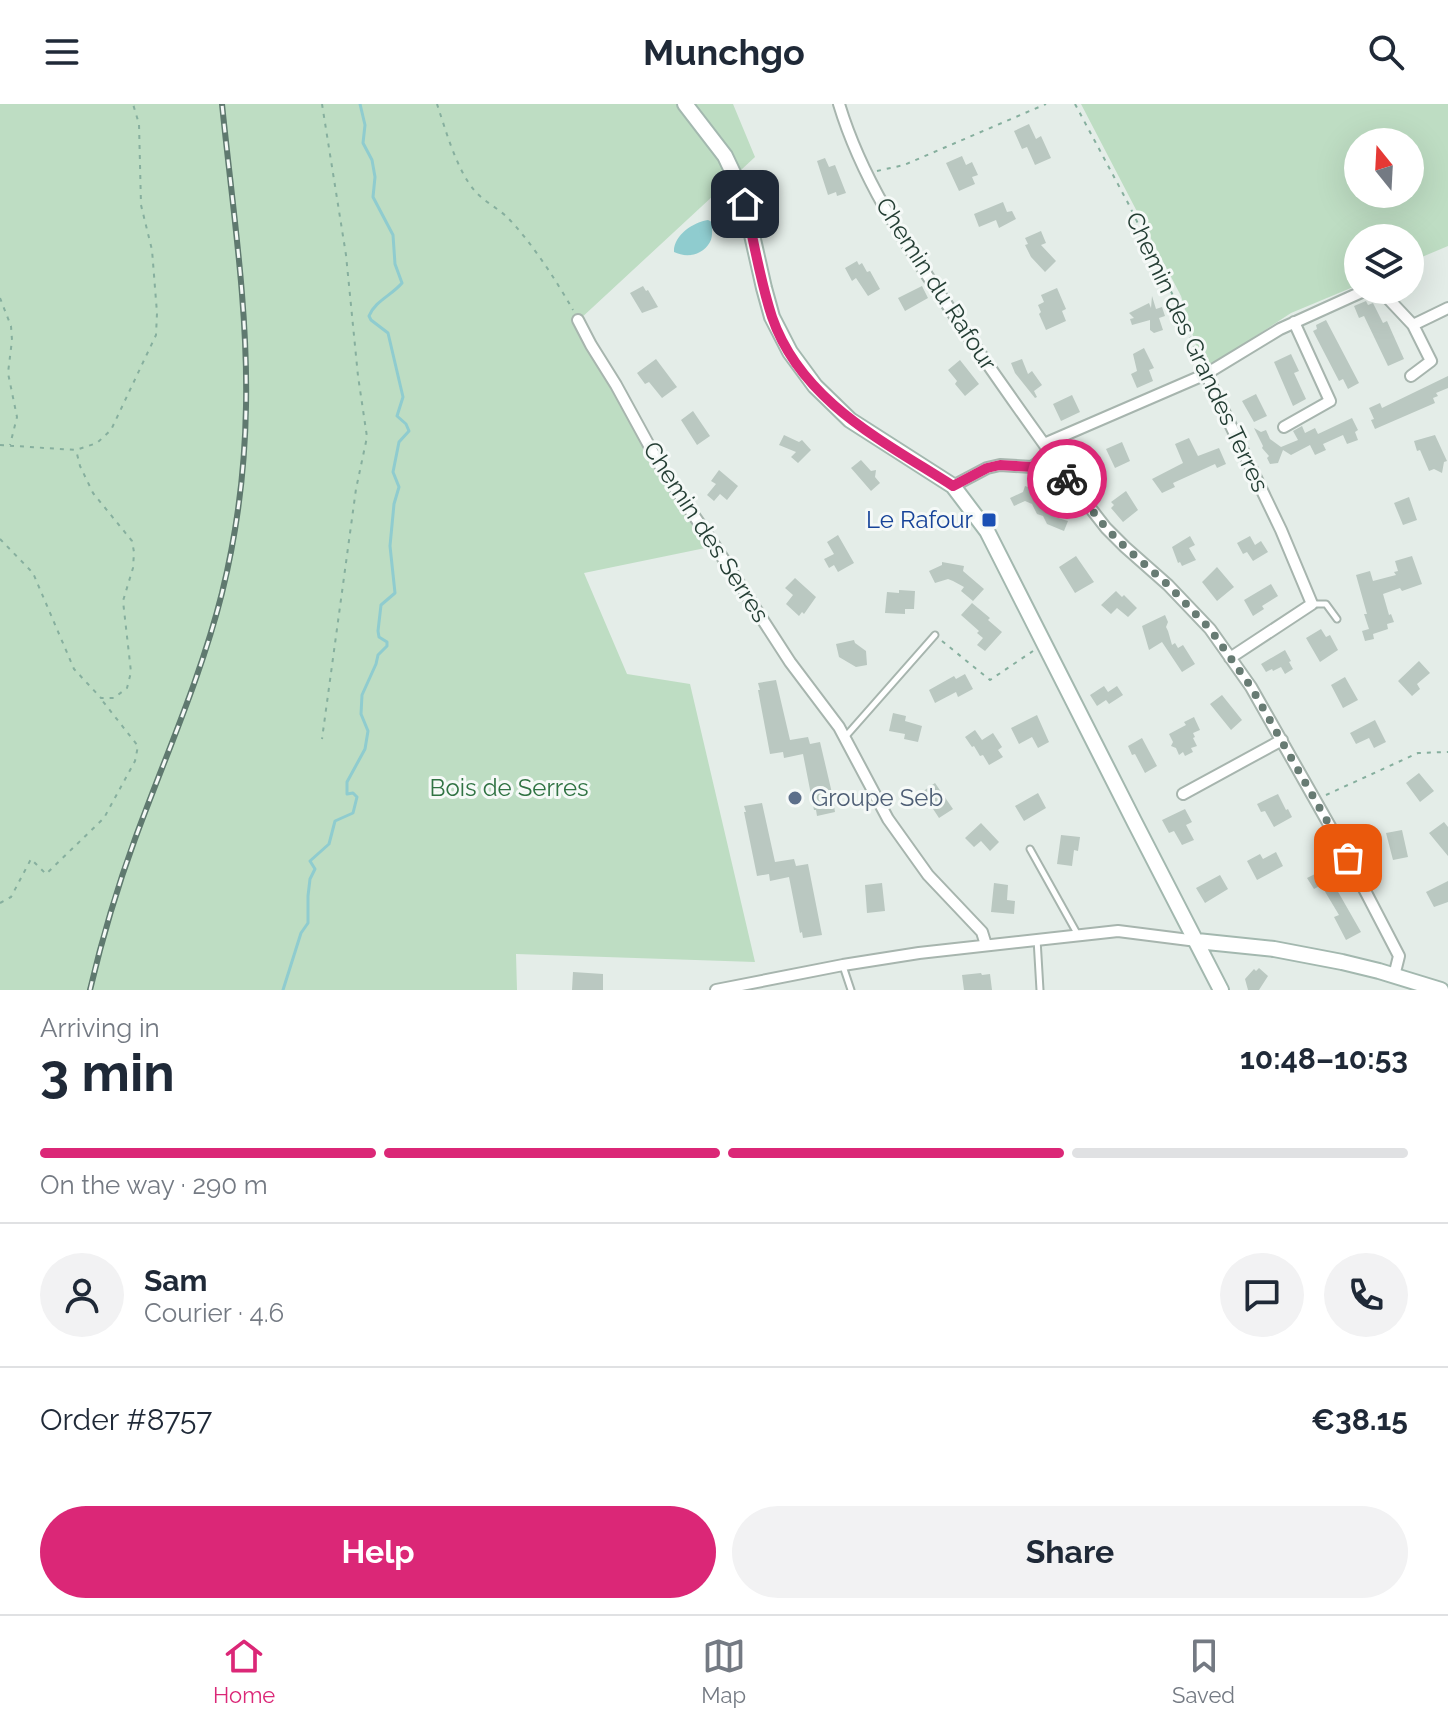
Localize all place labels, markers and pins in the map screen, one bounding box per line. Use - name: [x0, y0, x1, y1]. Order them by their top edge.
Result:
- pin: [711, 170, 779, 238]
- place label: Le Rafour: [866, 505, 974, 534]
- marker: Le Rafour: [980, 511, 998, 529]
- place label: Groupe Seb: [811, 783, 943, 812]
- marker: Groupe Seb: [786, 789, 804, 807]
- pin: [1314, 824, 1382, 892]

